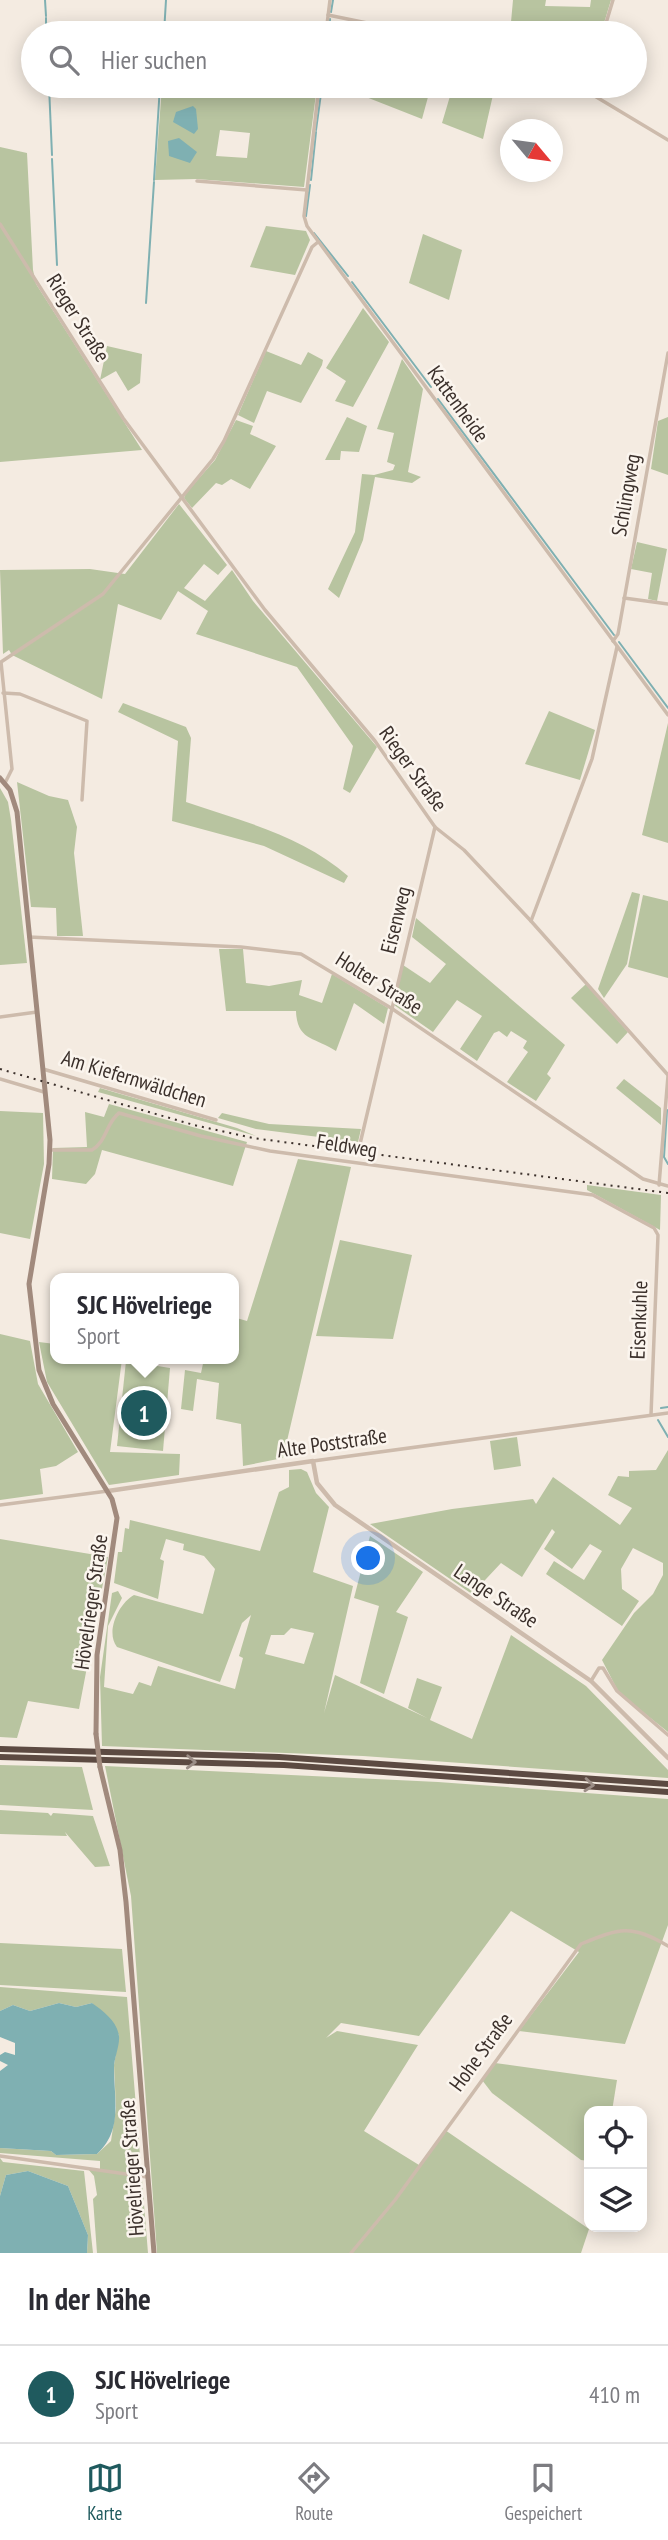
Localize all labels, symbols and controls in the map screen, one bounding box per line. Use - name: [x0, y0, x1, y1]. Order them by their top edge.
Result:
- search box: [21, 21, 647, 98]
- icon: search: [45, 41, 83, 79]
- text: Hier suchen: [101, 43, 207, 76]
- north arrow: [500, 119, 563, 182]
- street label: Rieger Straße: [41, 269, 116, 367]
- street label: Kattenheide: [422, 360, 495, 447]
- street label: Schlingweg: [605, 452, 646, 538]
- street label: Rieger Straße: [373, 721, 453, 817]
- street label: Eisenweg: [374, 883, 417, 956]
- street label: Holter Straße: [331, 945, 428, 1020]
- street label: Am Kiefernwäldchen: [59, 1044, 210, 1113]
- street label: Feldweg: [315, 1127, 379, 1164]
- popup: [50, 1273, 239, 1364]
- street label: Eisenkuhle: [624, 1280, 653, 1360]
- text: SJC Hövelriege: [77, 1288, 212, 1321]
- text: Sport: [77, 1321, 120, 1350]
- pin: 1: [121, 1387, 167, 1439]
- street label: Alte Poststraße: [275, 1421, 388, 1464]
- street label: Hövelrieger Straße: [68, 1532, 113, 1671]
- your location: [351, 1541, 385, 1575]
- street label: Lange Straße: [449, 1558, 544, 1634]
- one-way arrow: [185, 1754, 196, 1769]
- one-way arrow: [584, 1777, 595, 1792]
- street label: Hohe Straße: [443, 2007, 518, 2096]
- street label: Hövelrieger Straße: [113, 2099, 150, 2237]
- map controls: [584, 2106, 647, 2232]
- button: locate: [584, 2106, 647, 2169]
- button: layers: [584, 2169, 647, 2232]
- text: In der Nähe: [28, 2279, 151, 2318]
- text: SJC Hövelriege: [95, 2363, 230, 2396]
- text: 1: [46, 2380, 57, 2409]
- text: 410 m: [589, 2380, 640, 2409]
- text: Sport: [95, 2396, 138, 2425]
- tab: Karte: [86, 2459, 124, 2525]
- tab: Route: [295, 2459, 333, 2525]
- tab: Gespeichert: [505, 2459, 582, 2525]

